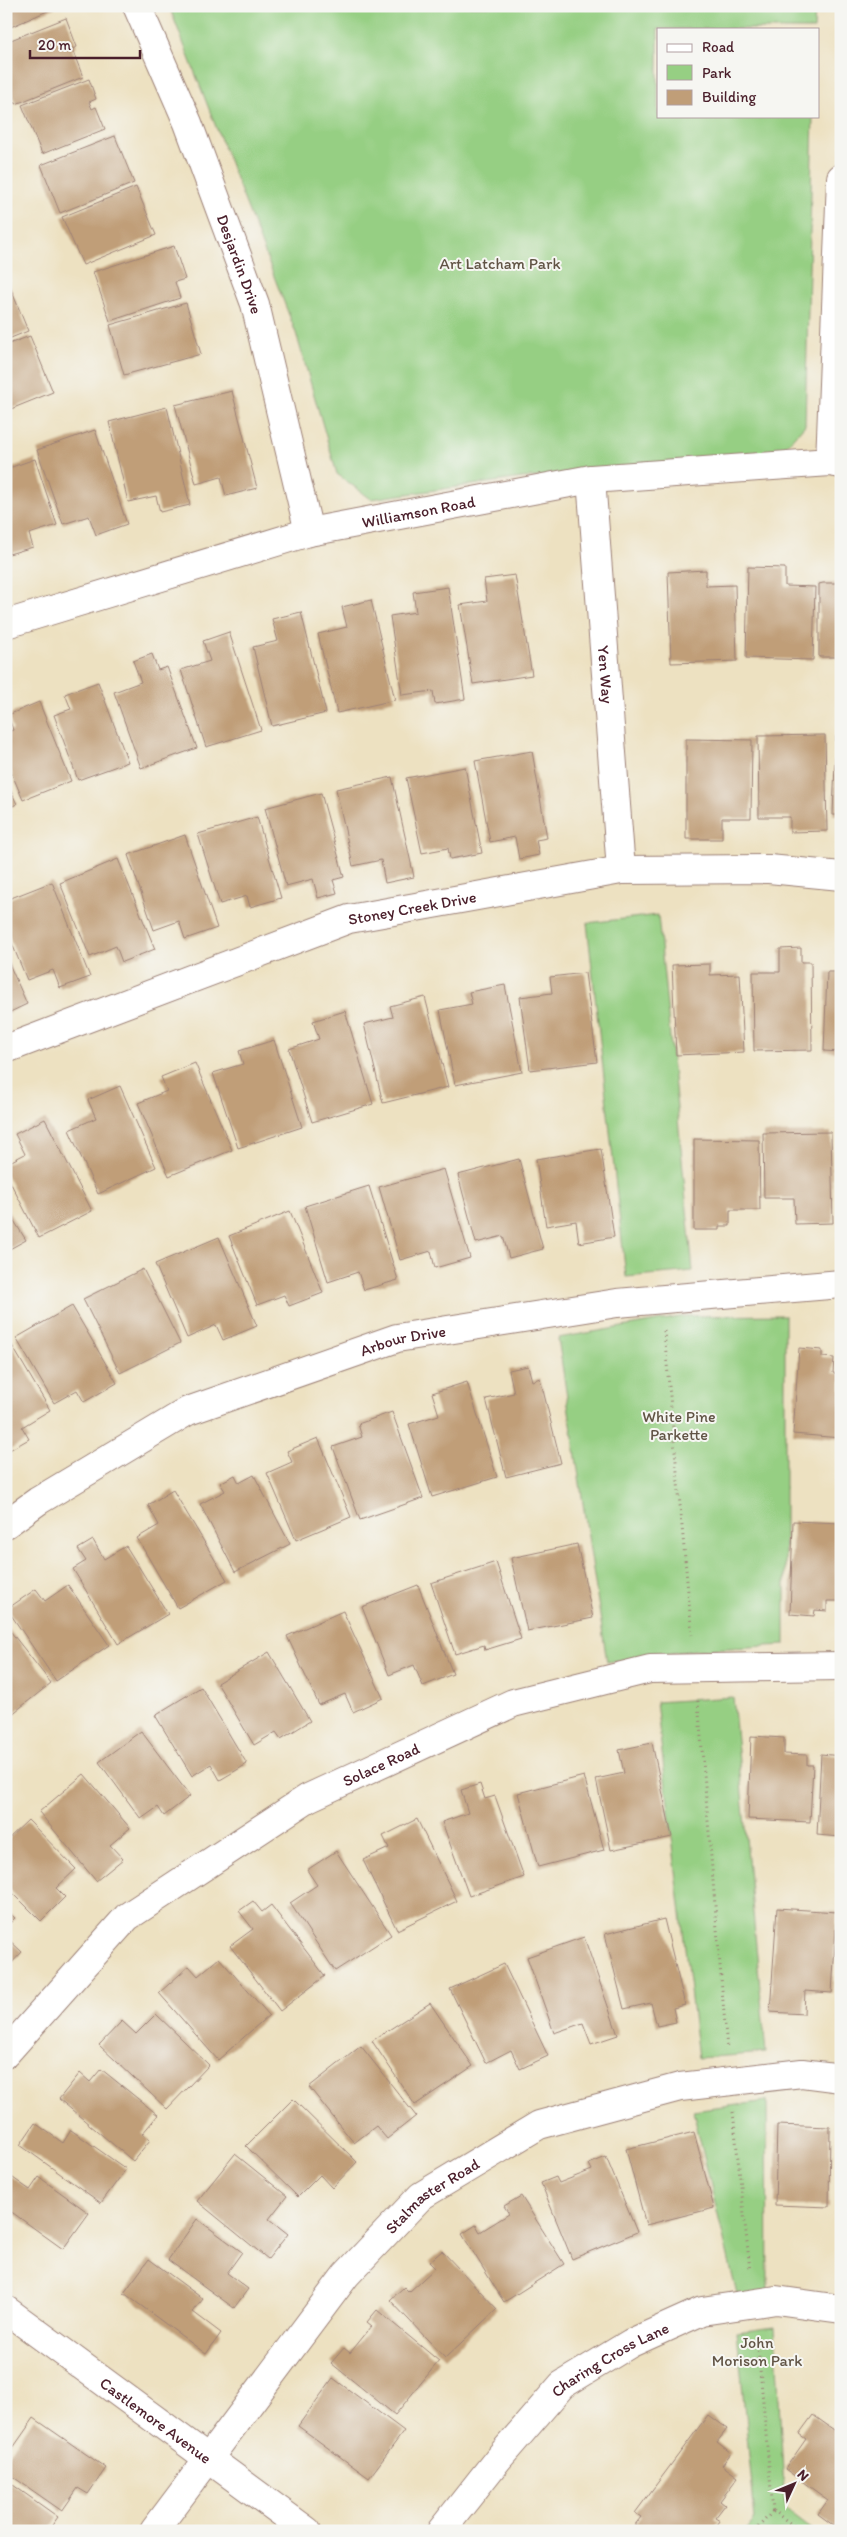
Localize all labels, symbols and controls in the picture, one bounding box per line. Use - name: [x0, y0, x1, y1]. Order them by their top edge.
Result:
- scale bar: [30, 28, 140, 60]
- legend: [657, 28, 820, 118]
- text: 20 m: [38, 36, 72, 54]
- text: Road: [702, 38, 735, 56]
- text: Park: [702, 64, 732, 82]
- text: Building: [702, 88, 756, 106]
- street label: Desjardin Drive: [213, 212, 266, 316]
- park label: Art Latcham Park: [439, 254, 561, 273]
- street label: Williamson Road: [360, 492, 477, 532]
- street label: Yen Way: [594, 645, 617, 705]
- street label: Stoney Creek Drive: [347, 887, 478, 929]
- street label: Arbour Drive: [358, 1321, 447, 1360]
- park label: White Pine Parkette: [642, 1407, 716, 1444]
- street label: Solace Road: [340, 1739, 423, 1791]
- street label: Stalmaster Road: [381, 2154, 483, 2238]
- street label: Charing Cross Lane: [547, 2318, 672, 2401]
- park label: John Morison Park: [712, 2333, 802, 2370]
- street label: Castlemore Avenue: [96, 2373, 215, 2468]
- north arrow: [770, 2460, 820, 2510]
- text: N: [794, 2466, 812, 2485]

